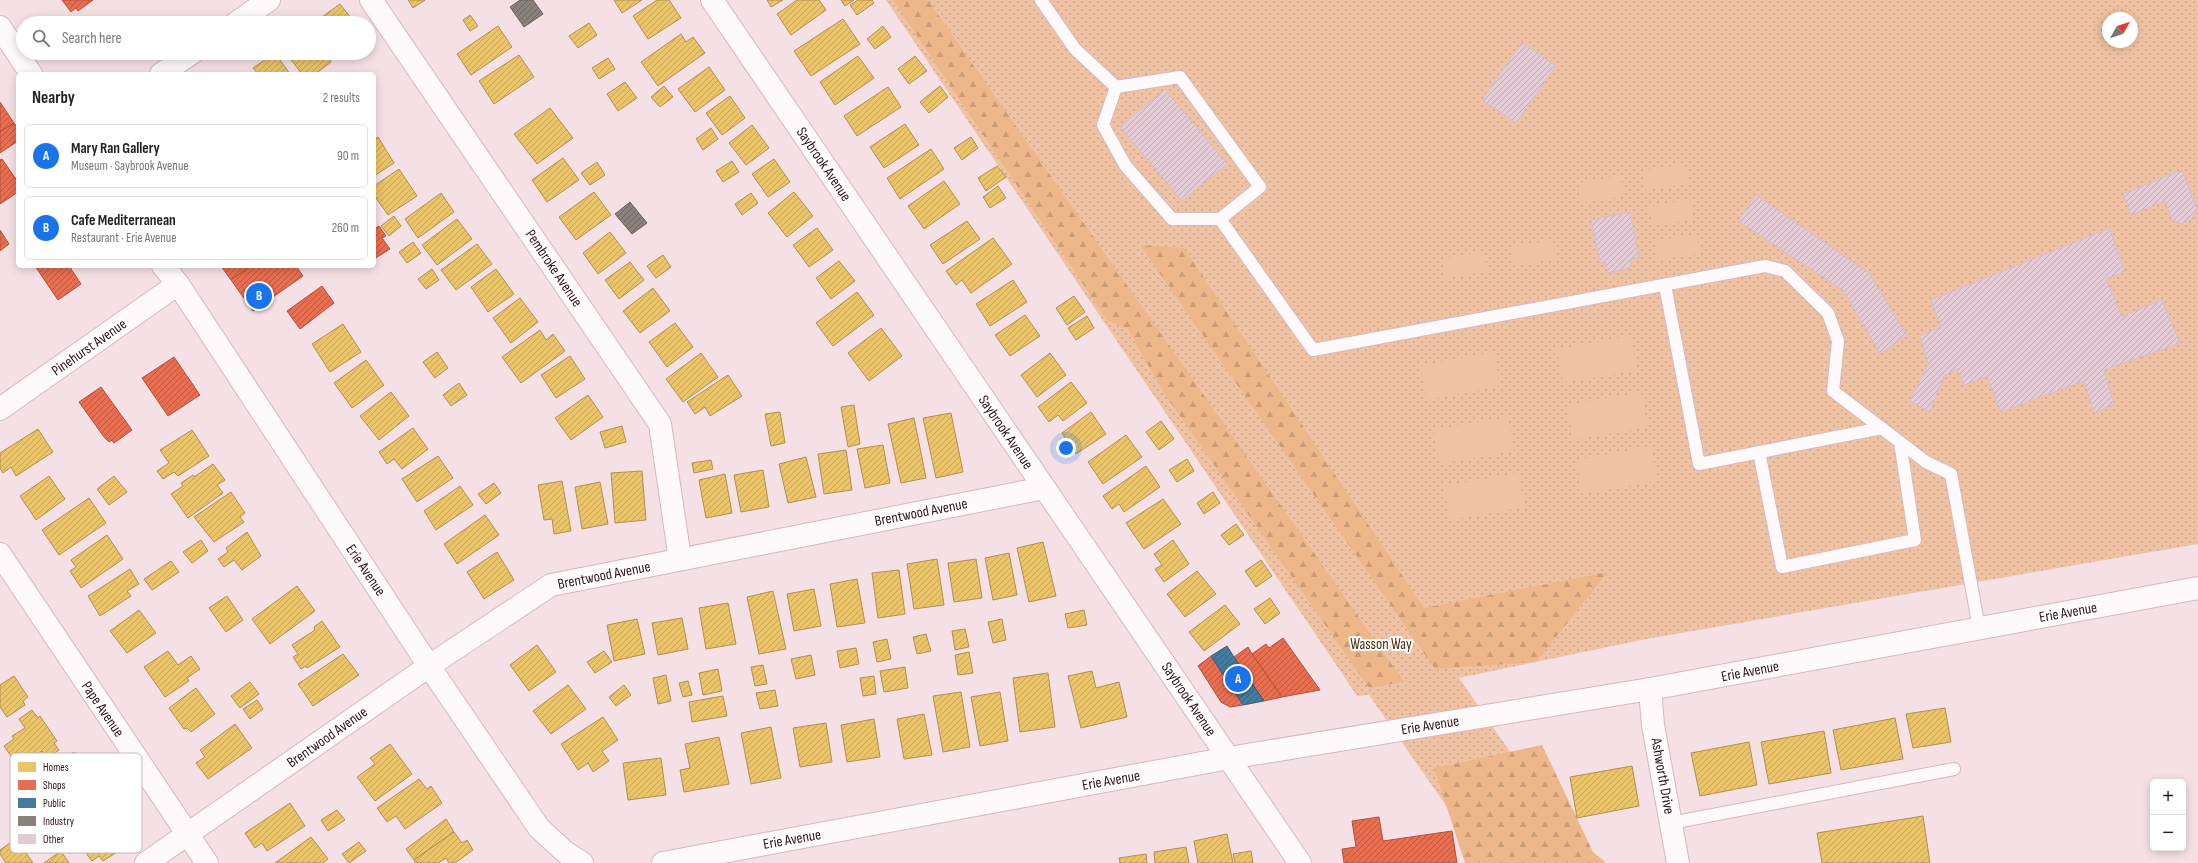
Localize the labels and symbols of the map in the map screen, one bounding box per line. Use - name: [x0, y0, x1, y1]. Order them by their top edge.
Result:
- north arrow: [2102, 12, 2138, 48]
- street label: Saybrook Avenue: [792, 124, 855, 205]
- street label: Pembroke Avenue: [521, 226, 586, 311]
- pin: B: [246, 281, 272, 311]
- street label: Pinehurst Avenue: [48, 315, 131, 380]
- street label: Saybrook Avenue: [974, 392, 1037, 473]
- your location: [1056, 438, 1076, 458]
- street label: Brentwood Avenue: [873, 494, 969, 531]
- street label: Erie Avenue: [341, 541, 390, 600]
- street label: Brentwood Avenue: [556, 557, 652, 594]
- street label: Erie Avenue: [2038, 598, 2098, 627]
- park label: Wasson Way: [1350, 635, 1412, 654]
- street label: Erie Avenue: [1720, 657, 1781, 686]
- street label: Saybrook Avenue: [1157, 659, 1220, 740]
- pin: A: [1225, 664, 1251, 694]
- street label: Pape Avenue: [77, 678, 128, 741]
- street label: Brentwood Avenue: [283, 703, 371, 772]
- street label: Erie Avenue: [1400, 712, 1460, 739]
- street label: Ashworth Drive: [1646, 736, 1679, 816]
- legend: [10, 753, 142, 853]
- text: Homes: [43, 761, 69, 774]
- street label: Erie Avenue: [1081, 766, 1141, 795]
- text: Shops: [43, 779, 66, 792]
- text: Public: [43, 797, 66, 810]
- text: Industry: [43, 815, 75, 828]
- street label: Erie Avenue: [762, 825, 822, 854]
- text: Other: [43, 833, 64, 846]

